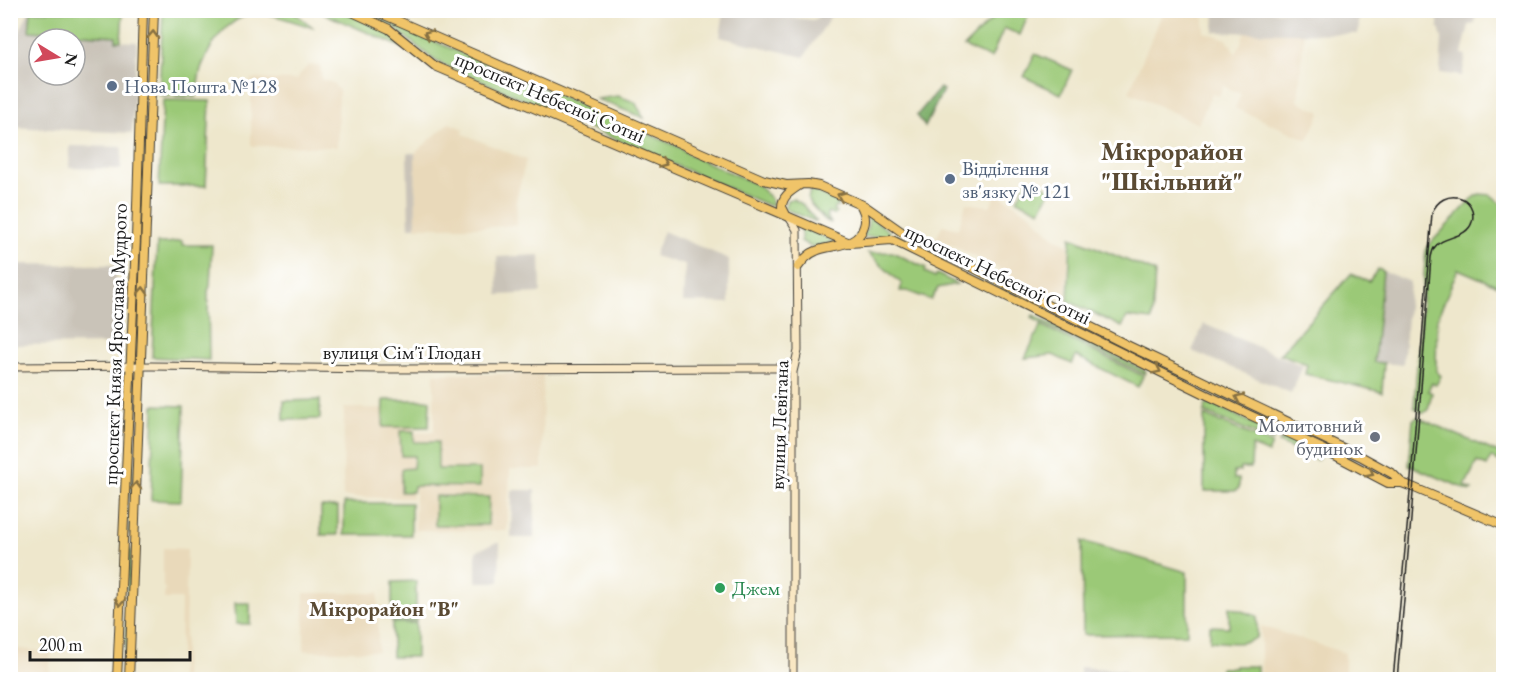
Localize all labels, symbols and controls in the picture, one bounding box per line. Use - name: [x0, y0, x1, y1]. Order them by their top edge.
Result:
- north arrow: [27, 27, 87, 87]
- one-way arrow: [423, 29, 434, 41]
- one-way arrow: [146, 30, 159, 39]
- street label: проспект Небесної Сотні: [451, 45, 649, 149]
- text: N: [60, 51, 83, 68]
- place label: Нова Пошта №128: [124, 73, 277, 99]
- marker: Нова Пошта №128: [105, 79, 119, 93]
- district label: Мікрорайон "Шкільний": [1101, 134, 1243, 198]
- place label: Відділення зв'язку № 121: [962, 155, 1071, 204]
- one-way arrow: [656, 156, 667, 168]
- marker: Відділення зв'язку № 121: [943, 172, 957, 186]
- one-way arrow: [837, 191, 848, 203]
- street label: проспект Князя Ярослава Мудрого: [97, 202, 133, 485]
- street label: проспект Небесної Сотні: [901, 218, 1095, 330]
- one-way arrow: [137, 286, 149, 295]
- street label: вулиця Сім'ї Глодан: [323, 339, 481, 365]
- street label: вулиця Левітана: [764, 360, 794, 490]
- one-way arrow: [1150, 362, 1161, 374]
- one-way arrow: [1235, 394, 1246, 406]
- place label: Молитовний будинок: [1258, 412, 1363, 461]
- marker: Молитовний будинок: [1368, 430, 1382, 444]
- one-way arrow: [1363, 466, 1374, 478]
- one-way arrow: [129, 481, 142, 490]
- place label: Джем: [732, 575, 781, 601]
- marker: Джем: [713, 581, 727, 595]
- district label: Мікрорайон "В": [309, 595, 459, 622]
- one-way arrow: [114, 598, 127, 607]
- scale bar: [30, 624, 190, 662]
- text: 200 m: [39, 633, 83, 656]

